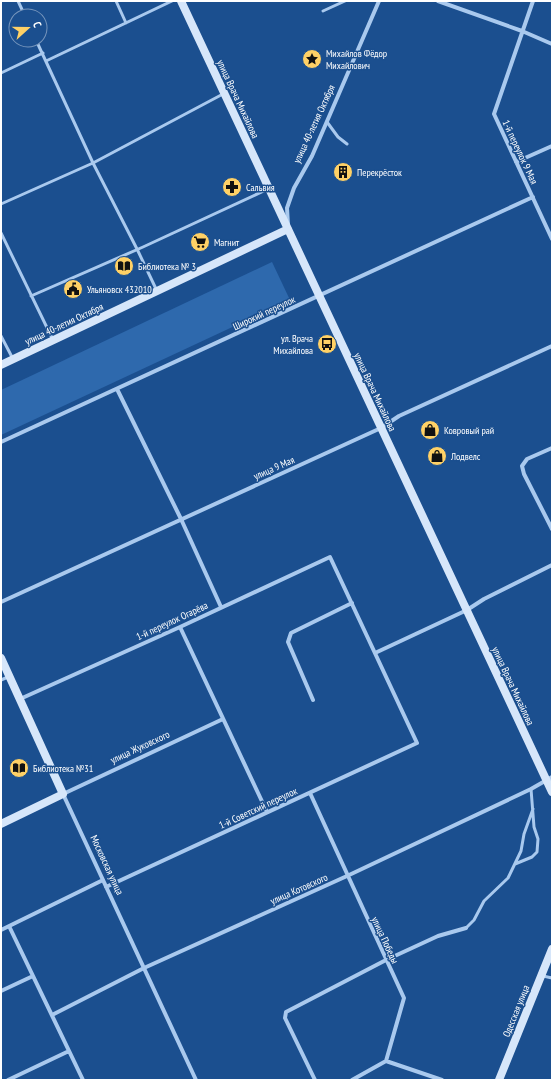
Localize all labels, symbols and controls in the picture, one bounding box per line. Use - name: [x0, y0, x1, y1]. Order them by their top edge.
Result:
- north arrow: [8, 8, 48, 48]
- text: С: [30, 20, 45, 29]
- place label: Михайлов Фёдор Михайлович: [326, 47, 387, 72]
- place icon: Михайлов Фёдор Михайлович: [301, 48, 323, 70]
- street label: улица Врача Михайлова: [214, 58, 262, 140]
- street label: улица 40-летия Октября: [290, 83, 338, 165]
- street label: 1-й переулок 9 Мая: [499, 118, 541, 186]
- building icon: Перекрёсток: [332, 161, 354, 183]
- place label: Перекрёсток: [357, 166, 402, 179]
- pharmacy icon: Сальвия: [221, 176, 243, 198]
- place label: Сальвия: [246, 181, 275, 194]
- supermarket icon: Магнит: [189, 231, 211, 253]
- place label: Магнит: [214, 236, 240, 249]
- library icon: Библиотека № 3: [113, 255, 135, 277]
- place label: Библиотека № 3: [138, 260, 196, 273]
- public building icon: Ульяновск 432010: [62, 278, 84, 300]
- place label: Ульяновск 432010: [87, 283, 152, 296]
- street label: Широкий переулок: [231, 293, 297, 333]
- street label: улица 40-летия Октября: [23, 300, 105, 348]
- place label: ул. Врача Михайлова: [273, 332, 313, 357]
- bus stop icon: ул. Врача Михайлова: [316, 333, 338, 355]
- street label: улица Врача Михайлова: [351, 351, 399, 433]
- shop icon: Ковровый рай: [419, 419, 441, 441]
- place label: Ковровый рай: [444, 424, 494, 437]
- shop icon: Лодвелс: [426, 445, 448, 467]
- place label: Лодвелс: [450, 450, 481, 463]
- street label: улица 9 Мая: [251, 453, 297, 483]
- street label: 1-й переулок Огарёва: [134, 599, 210, 643]
- street label: улица Врача Михайлова: [489, 645, 537, 727]
- street label: улица Жуковского: [108, 728, 172, 766]
- library icon: Библиотека №31: [8, 757, 30, 779]
- place label: Библиотека №31: [33, 762, 93, 775]
- street label: 1-й Советский переулок: [217, 784, 299, 832]
- street label: Московская улица: [88, 833, 126, 897]
- street label: улица Котовского: [268, 871, 330, 907]
- street label: улица Победы: [368, 914, 402, 966]
- street label: Одесская улица: [500, 983, 532, 1039]

